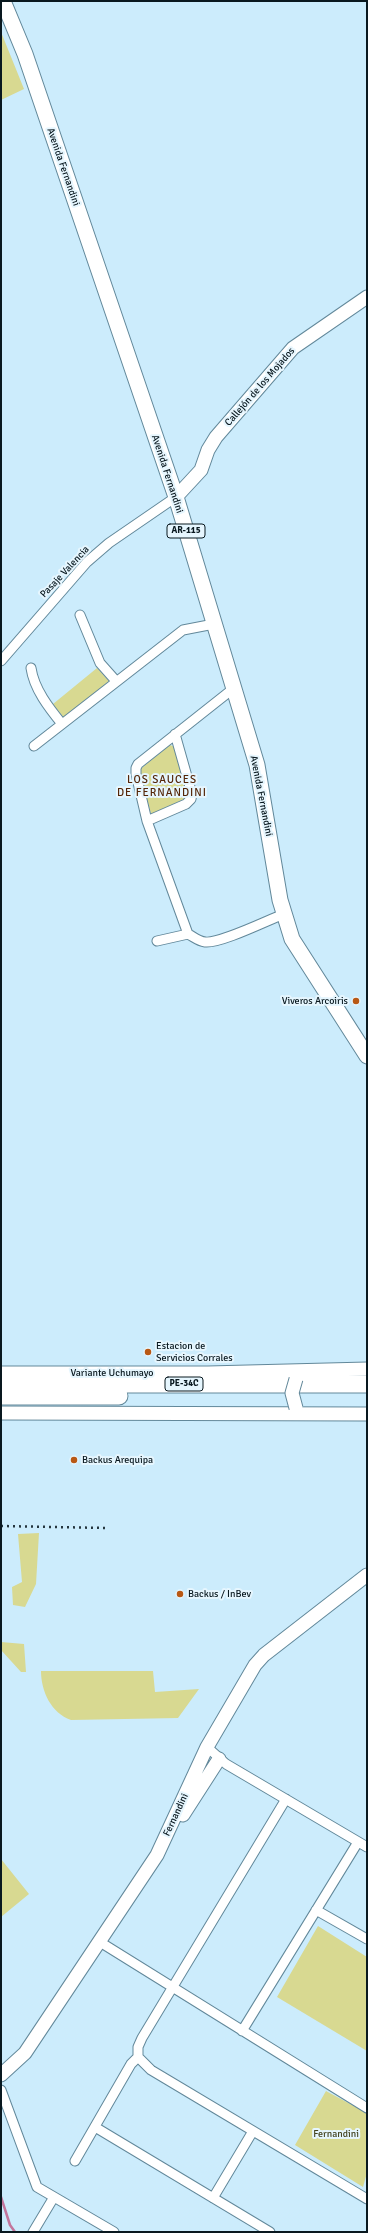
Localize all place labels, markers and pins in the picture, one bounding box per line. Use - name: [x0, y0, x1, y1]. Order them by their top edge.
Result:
- place label: Viveros Arcoiris: [282, 995, 348, 1007]
- marker: Viveros Arcoiris: [351, 996, 361, 1006]
- place label: Estacion de Servicios Corrales: [156, 1340, 233, 1364]
- marker: Estacion de Servicios Corrales: [143, 1347, 153, 1357]
- place label: Backus Arequipa: [82, 1454, 153, 1466]
- marker: Backus Arequipa: [69, 1455, 79, 1465]
- place label: Backus / InBev: [188, 1588, 251, 1600]
- marker: Backus / InBev: [175, 1589, 185, 1599]

